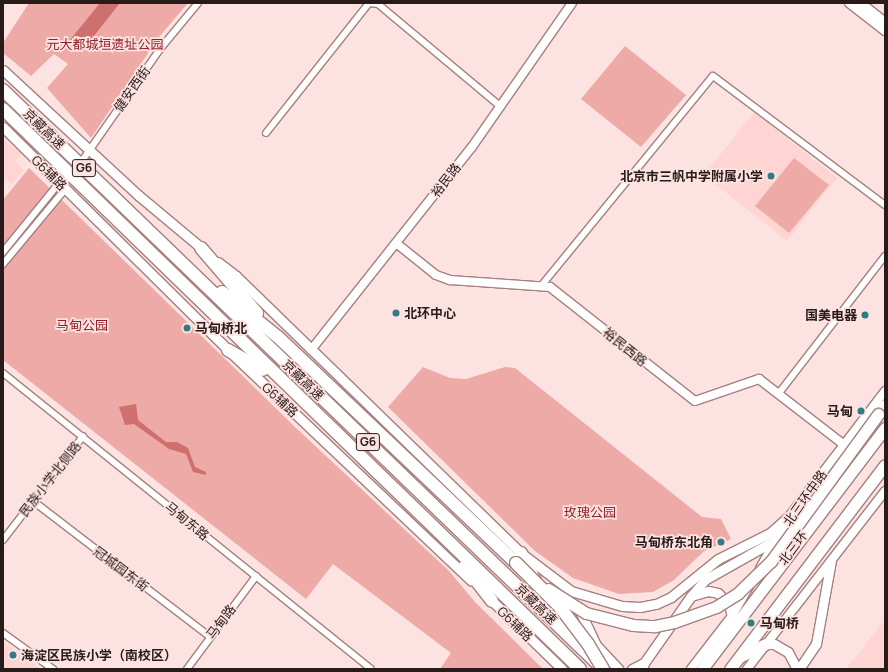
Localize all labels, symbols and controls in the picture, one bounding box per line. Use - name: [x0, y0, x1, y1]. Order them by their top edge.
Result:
- park label: 元大都城垣遗址公园: [47, 36, 163, 52]
- street label: 健安西街: [111, 63, 153, 115]
- street label: 京藏高速: [20, 105, 68, 153]
- street label: G6辅路: [28, 152, 70, 194]
- road number: G6: [71, 158, 97, 178]
- street label: 裕民路: [428, 160, 464, 200]
- place label: 北京市三帆中学附属小学: [620, 168, 763, 184]
- marker: 北京市三帆中学附属小学: [766, 171, 776, 181]
- place label: 北环中心: [404, 305, 456, 321]
- place label: 国美电器: [805, 307, 857, 323]
- marker: 北环中心: [391, 308, 401, 318]
- marker: 国美电器: [860, 310, 870, 320]
- park label: 马甸公园: [56, 317, 108, 333]
- place label: 马甸桥北: [195, 320, 247, 336]
- marker: 马甸桥北: [182, 323, 192, 333]
- street label: 裕民西路: [600, 325, 650, 369]
- street label: 京藏高速: [279, 356, 327, 404]
- street label: G6辅路: [259, 380, 301, 420]
- place label: 马甸: [827, 403, 853, 419]
- marker: 马甸: [856, 406, 866, 416]
- road number: G6: [355, 432, 381, 452]
- street label: 民族小学北侧路: [16, 438, 84, 520]
- street label: 北三环中路: [780, 467, 830, 529]
- street label: 马甸东路: [162, 499, 212, 543]
- park label: 玫瑰公园: [564, 504, 616, 520]
- street label: 北三环: [775, 528, 811, 568]
- place label: 马甸桥东北角: [635, 534, 713, 550]
- marker: 马甸桥东北角: [716, 537, 726, 547]
- street label: 冠城园东街: [90, 543, 152, 595]
- street label: 京藏高速: [512, 580, 560, 628]
- street label: 马甸路: [203, 602, 239, 642]
- street label: G6辅路: [494, 603, 536, 645]
- place label: 马甸桥: [760, 615, 799, 631]
- marker: 马甸桥: [745, 617, 757, 629]
- place label: 海淀区民族小学（南校区）: [21, 647, 177, 663]
- marker: 海淀区民族小学（南校区）: [8, 650, 18, 660]

